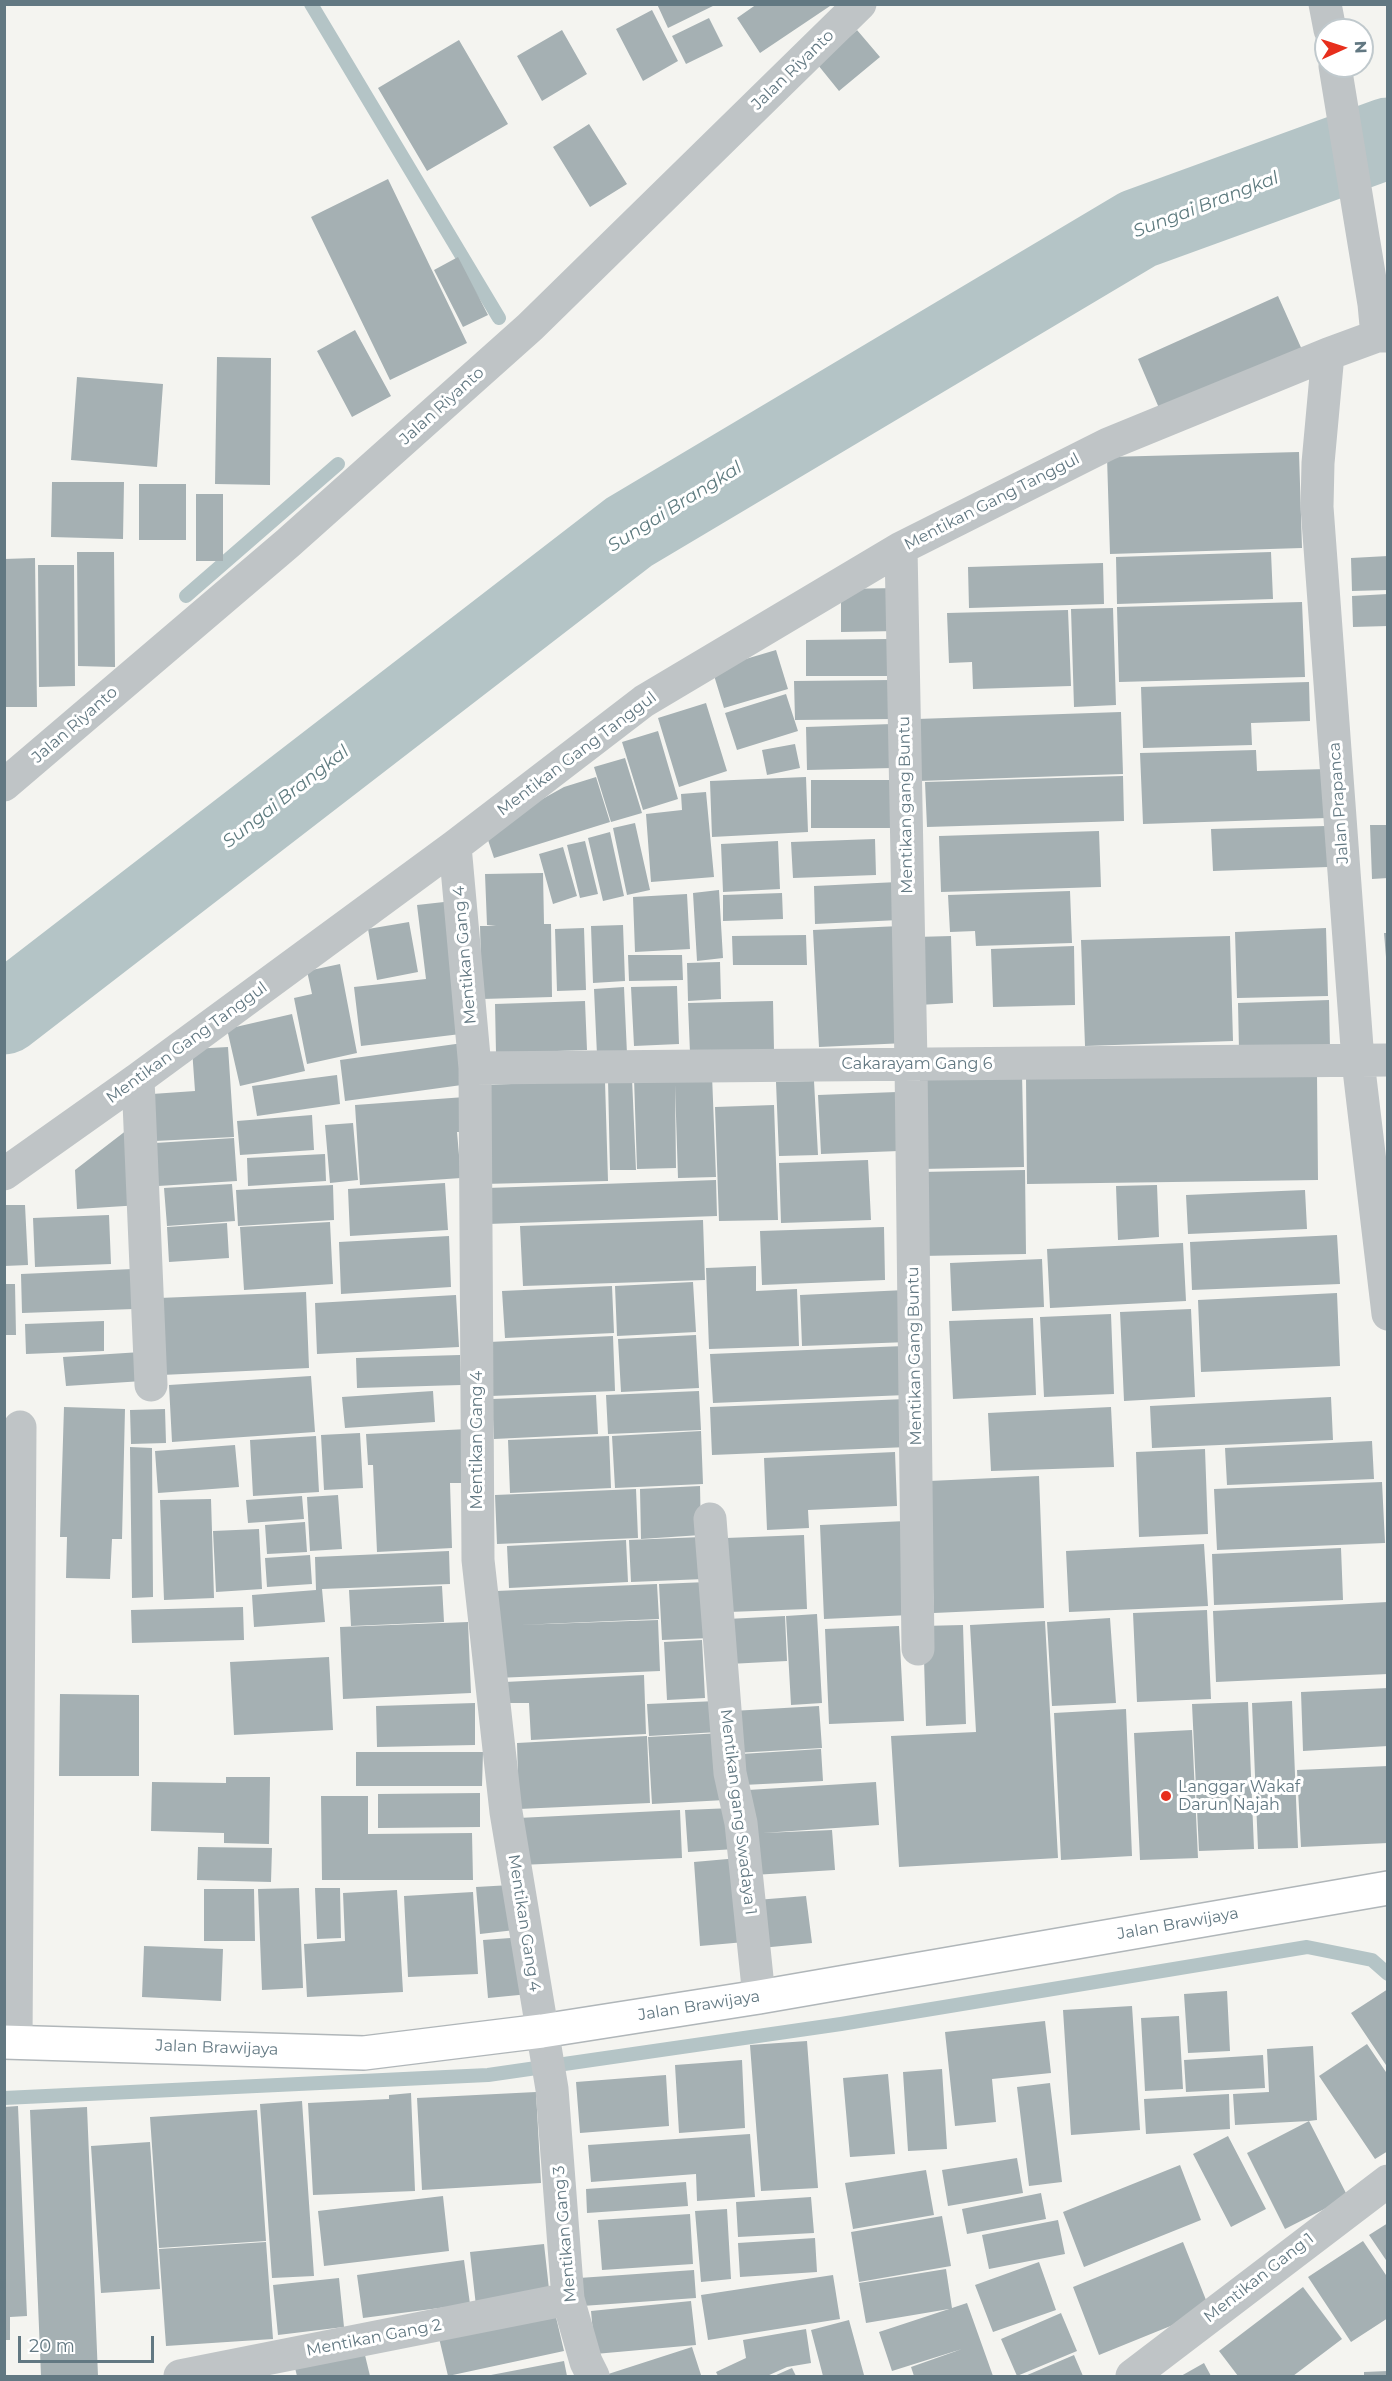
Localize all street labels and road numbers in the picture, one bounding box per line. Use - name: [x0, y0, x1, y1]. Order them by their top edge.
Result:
- street label: Jalan Riyanto: [748, 26, 838, 114]
- street label: Jalan Riyanto: [396, 363, 488, 449]
- street label: Mentikan Gang Tanggul: [901, 449, 1083, 555]
- street label: Jalan Riyanto: [28, 683, 122, 767]
- street label: Mentikan Gang Tanggul: [494, 688, 660, 820]
- street label: Mentikan gang Buntu: [895, 716, 917, 894]
- street label: Jalan Prapanca: [1325, 741, 1353, 865]
- street label: Mentikan Gang 4: [449, 885, 481, 1025]
- street label: Mentikan Gang Tanggul: [103, 978, 271, 1108]
- street label: Cakarayam Gang 6: [842, 1054, 992, 1074]
- street label: Mentikan Gang Buntu: [904, 1266, 926, 1446]
- street label: Mentikan Gang 4: [467, 1371, 487, 1509]
- street label: Mentikan gang Swadaya 1: [716, 1708, 760, 1916]
- street label: Mentikan Gang 4: [504, 1853, 544, 1993]
- street label: Jalan Brawijaya: [1116, 1904, 1240, 1944]
- street label: Jalan Brawijaya: [637, 1987, 761, 2025]
- street label: Jalan Brawijaya: [155, 2036, 279, 2060]
- street label: Mentikan Gang 3: [549, 2165, 581, 2303]
- street label: Mentikan Gang 1: [1200, 2229, 1318, 2327]
- street label: Mentikan Gang 2: [305, 2315, 443, 2361]

